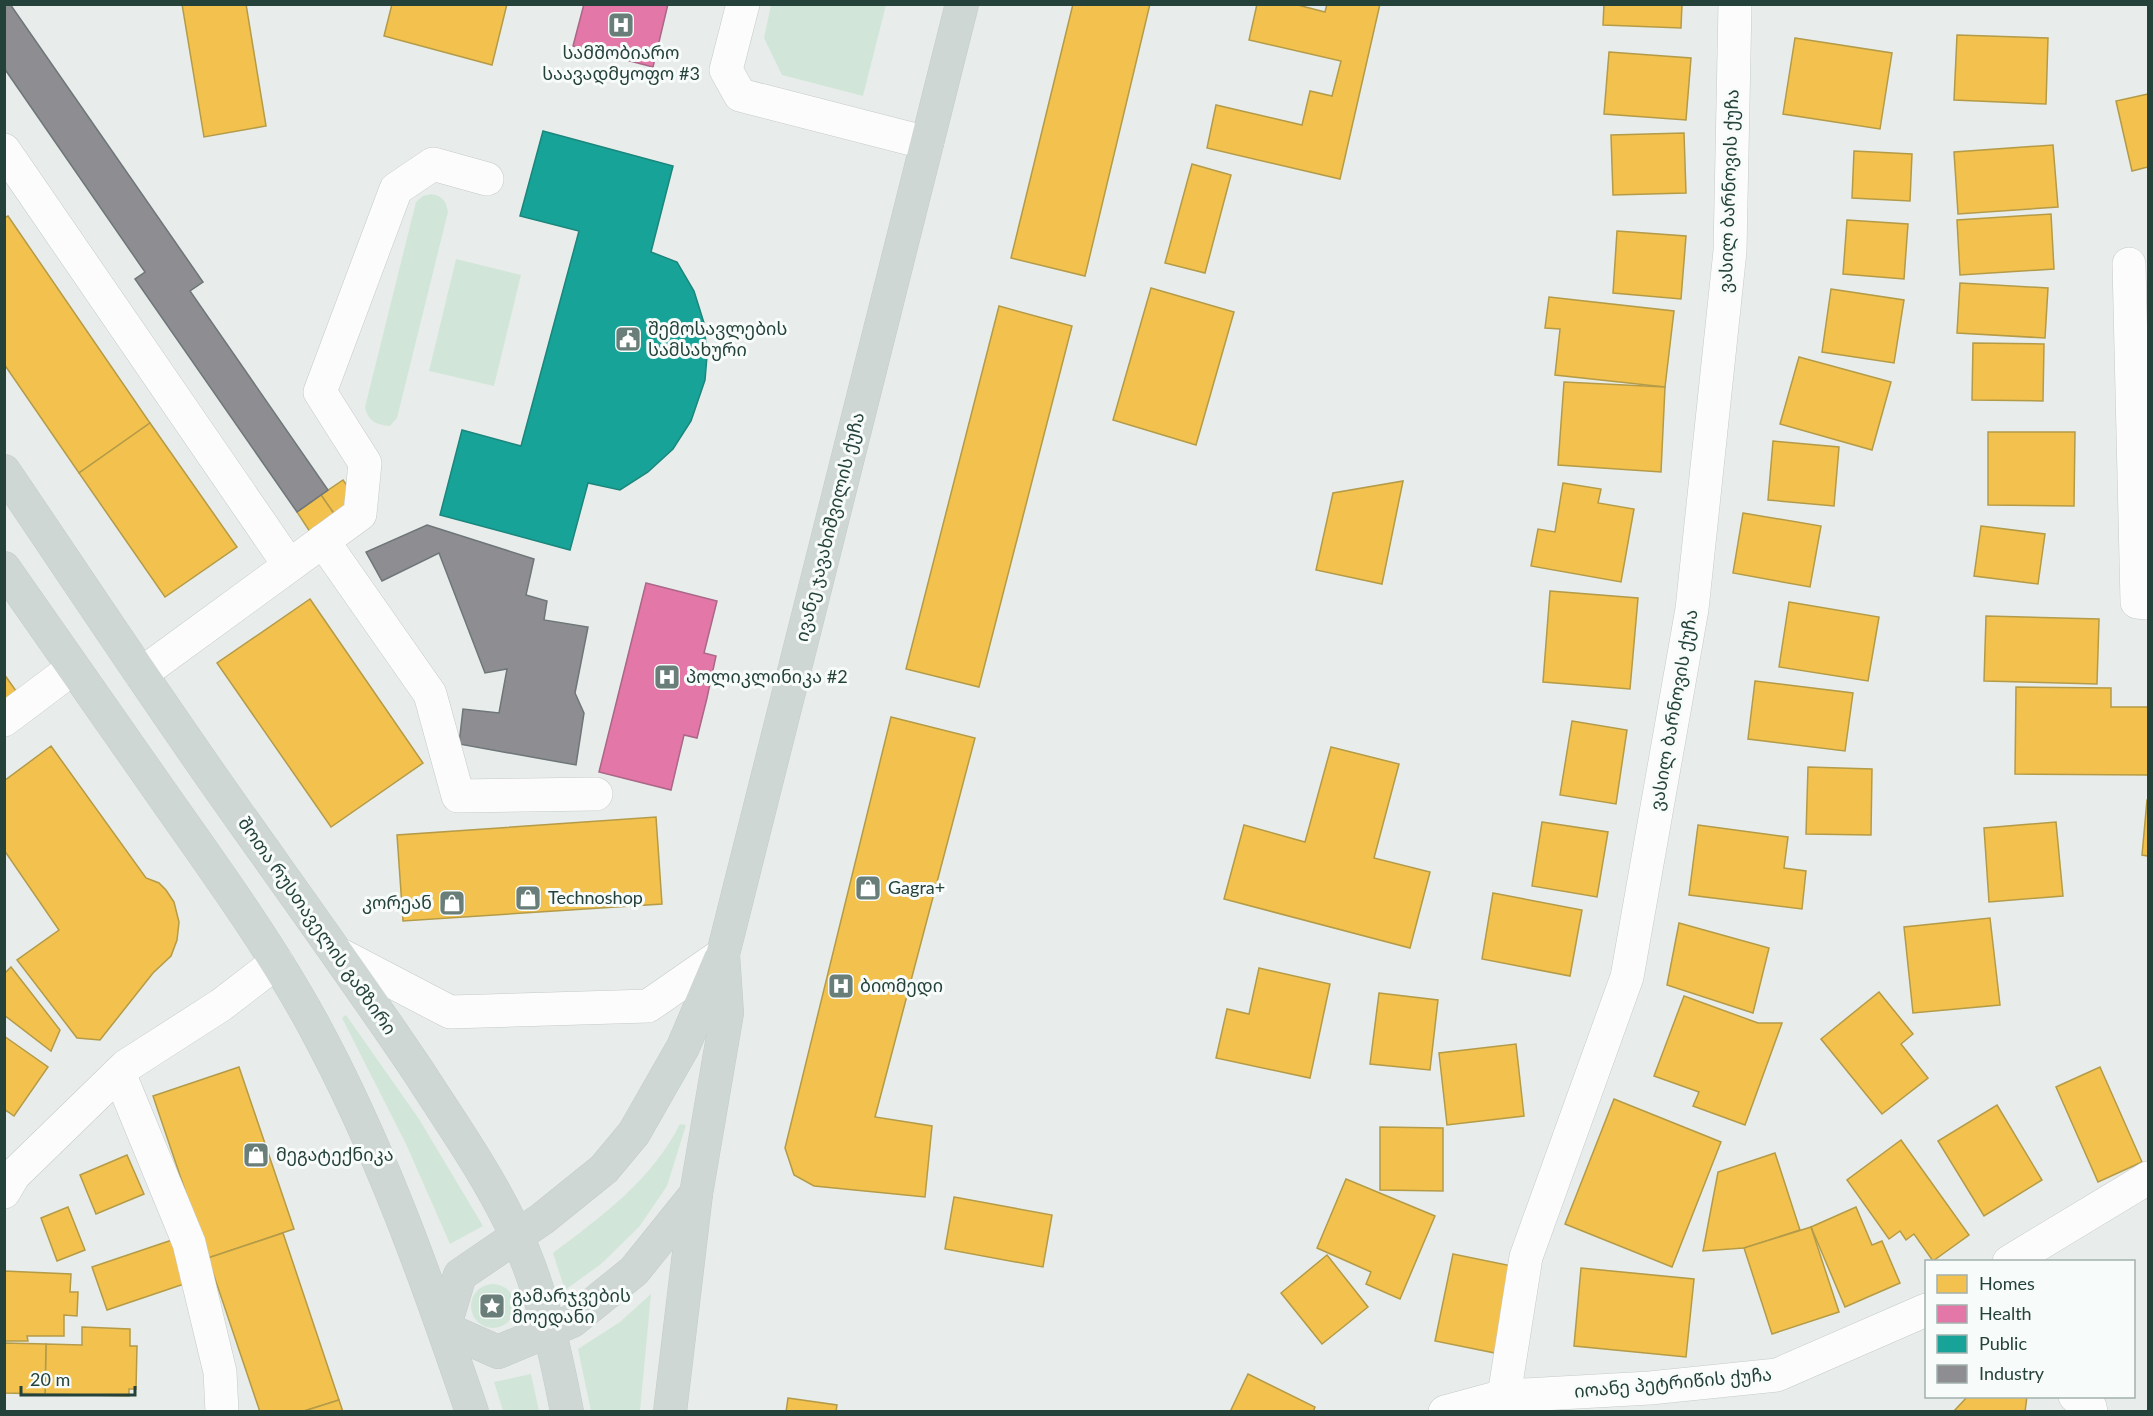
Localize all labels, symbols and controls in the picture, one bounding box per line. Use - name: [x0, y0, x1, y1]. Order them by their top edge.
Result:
- hospital icon: სამშობიარო საავადმყოფო #3: [606, 10, 636, 40]
- place label: სამშობიარო საავადმყოფო #3: [542, 41, 700, 85]
- street label: ვასილ ბარნოვის ქუჩა: [1713, 89, 1744, 293]
- place label: შემოსავლების სამსახური: [648, 317, 787, 361]
- public building icon: შემოსავლების სამსახური: [613, 324, 643, 354]
- street label: ივანე ჯავახიშვილის ქუჩა: [790, 410, 869, 644]
- street label: ვასილ ბარნოვის ქუჩა: [1644, 607, 1703, 812]
- hospital icon: პოლიკლინიკა #2: [652, 662, 682, 692]
- place label: პოლიკლინიკა #2: [686, 665, 848, 688]
- street label: შოთა რუსთაველის გამზირი: [233, 812, 402, 1039]
- shop icon: Gagra+: [853, 873, 883, 903]
- place label: Gagra+: [888, 876, 945, 898]
- shop icon: Technoshop: [513, 883, 543, 913]
- place label: Technoshop: [548, 886, 643, 908]
- shop icon: კორეან: [437, 888, 467, 918]
- place label: კორეან: [362, 891, 432, 914]
- hospital icon: ბიომედი: [826, 971, 856, 1001]
- place label: ბიომედი: [860, 974, 943, 997]
- shop icon: მეგატექნიკა: [241, 1140, 271, 1170]
- place label: მეგატექნიკა: [276, 1143, 394, 1166]
- legend: [1925, 1260, 2135, 1398]
- text: Homes: [1979, 1272, 2035, 1294]
- place label: გამარჯვების მოედანი: [512, 1284, 631, 1328]
- place icon: გამარჯვების მოედანი: [477, 1291, 507, 1321]
- text: Health: [1979, 1302, 2032, 1324]
- text: Public: [1979, 1332, 2027, 1354]
- scale bar: [21, 1359, 135, 1397]
- street label: იოანე პეტრიწის ქუჩა: [1573, 1362, 1773, 1403]
- text: Industry: [1979, 1362, 2045, 1384]
- text: 20 m: [30, 1368, 70, 1390]

